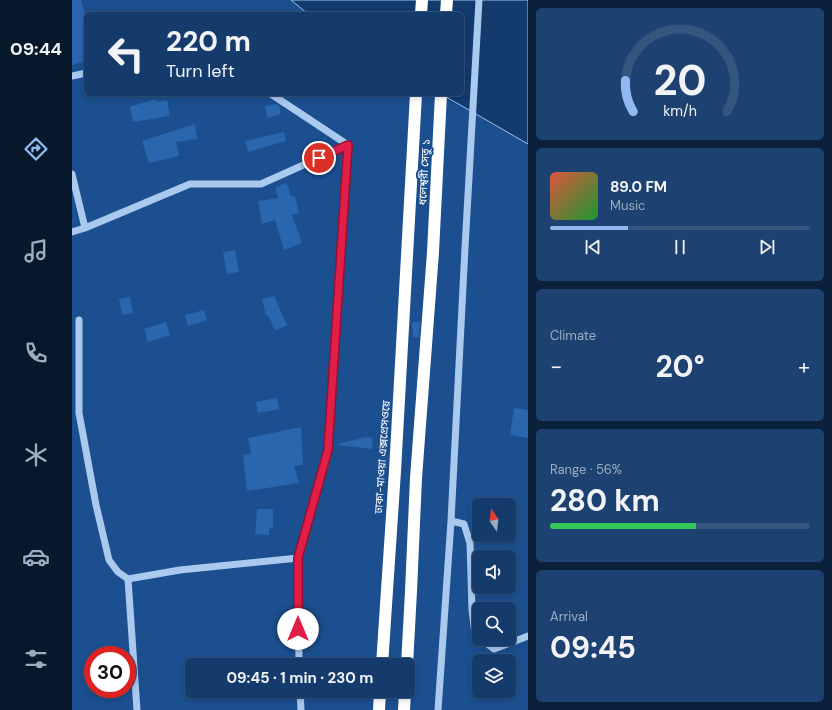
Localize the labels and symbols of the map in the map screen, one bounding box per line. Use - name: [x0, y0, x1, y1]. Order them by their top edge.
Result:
- street label: ধলেশ্বরী সেতু ১: [415, 138, 433, 206]
- pin: [302, 141, 336, 175]
- street label: ঢাকা-মাওয়া এক্সপ্রেসওয়ে: [371, 400, 393, 515]
- north arrow: [472, 498, 516, 542]
- position arrow: [277, 608, 319, 650]
- speed limit sign: 30: [84, 646, 136, 698]

